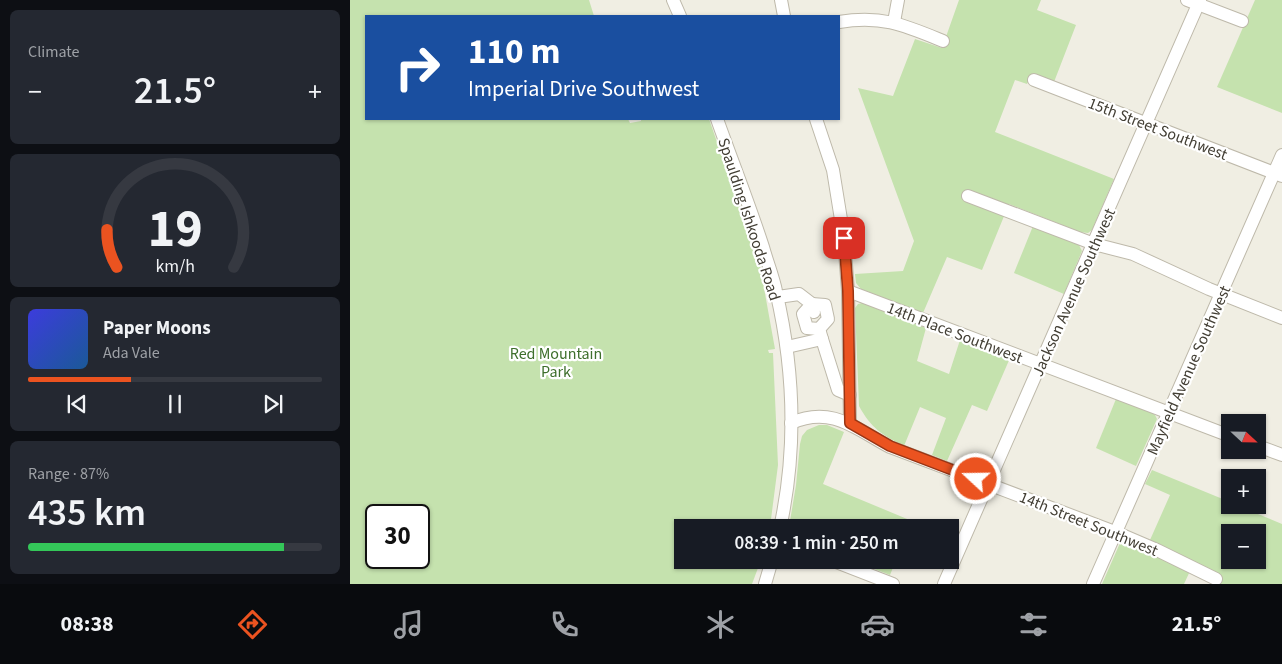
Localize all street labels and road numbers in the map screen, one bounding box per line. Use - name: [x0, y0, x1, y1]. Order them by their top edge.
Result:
- street label: 15th Street Southwest: [1085, 92, 1231, 166]
- street label: Spaulding Ishkooda Road: [712, 135, 786, 304]
- street label: Jackson Avenue Southwest: [1027, 204, 1121, 380]
- street label: Mayfield Avenue Southwest: [1142, 282, 1237, 459]
- street label: 14th Place Southwest: [884, 297, 1026, 369]
- street label: 14th Street Southwest: [1016, 486, 1162, 562]

